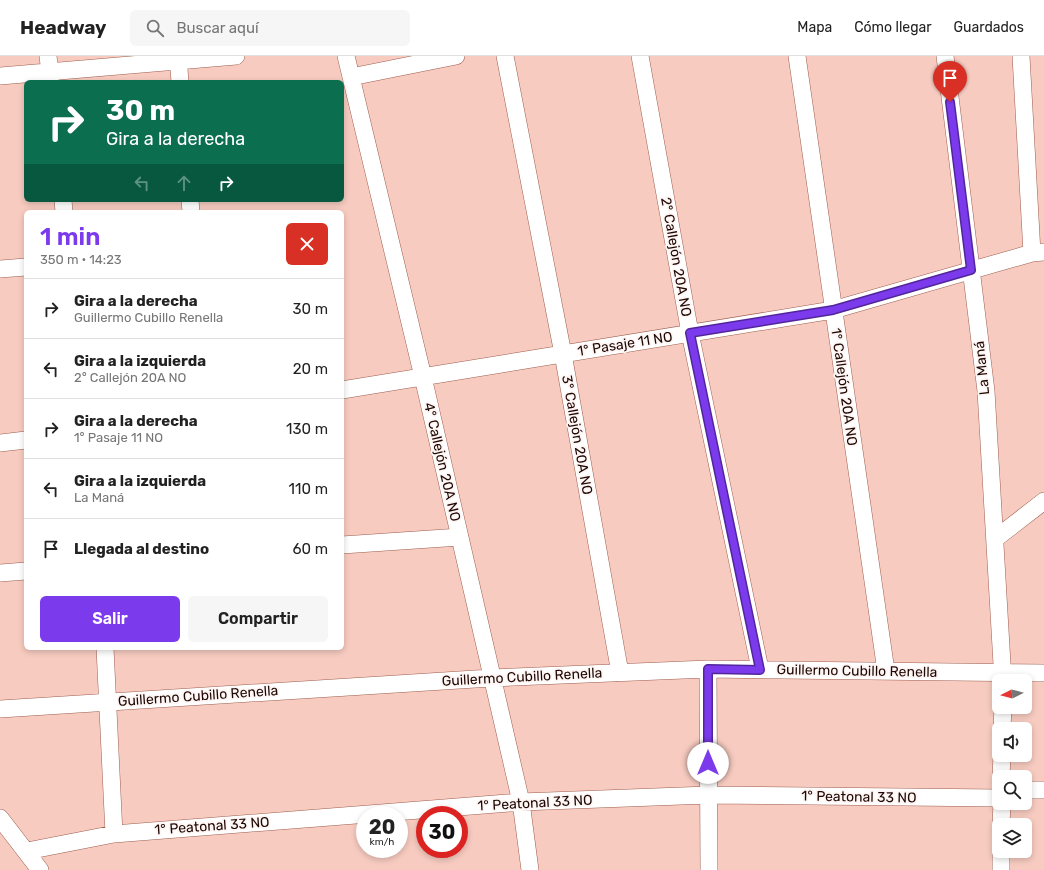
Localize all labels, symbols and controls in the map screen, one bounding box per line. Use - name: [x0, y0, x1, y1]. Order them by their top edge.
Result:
- search box: [130, 10, 410, 46]
- text: Headway: [20, 16, 106, 39]
- icon: search: [144, 17, 166, 39]
- text: Buscar aquí: [176, 19, 259, 37]
- text: Mapa: [797, 19, 832, 36]
- text: Cómo llegar: [854, 19, 932, 36]
- text: Guardados: [954, 19, 1024, 36]
- pin: [933, 61, 967, 102]
- icon: arrive: [939, 67, 961, 89]
- text: 30 m: [106, 94, 175, 127]
- icon: right: [40, 96, 92, 148]
- text: Gira a la derecha: [106, 128, 245, 150]
- icon: left: [131, 172, 153, 194]
- icon: ahead: [173, 172, 195, 194]
- icon: right: [215, 172, 237, 194]
- street label: 2° Callejón 20A NO: [657, 196, 695, 318]
- text: 1 min: [40, 223, 100, 251]
- button: close: [286, 223, 328, 265]
- text: 350 m · 14:23: [40, 252, 122, 267]
- text: Gira a la derecha: [74, 292, 198, 310]
- icon: right: [40, 298, 62, 320]
- text: 30 m: [292, 300, 328, 318]
- text: Guillermo Cubillo Renella: [74, 310, 223, 325]
- street label: 1° Callejón 20A NO: [827, 327, 861, 447]
- street label: 1° Pasaje 11 NO: [576, 328, 674, 360]
- street label: La Maná: [971, 340, 993, 396]
- text: Gira a la izquierda: [74, 352, 206, 370]
- icon: left: [40, 358, 62, 380]
- text: 20 m: [293, 360, 328, 378]
- text: 2° Callejón 20A NO: [74, 370, 186, 385]
- street label: 3° Callejón 20A NO: [558, 374, 596, 496]
- street label: 4° Callejón 20A NO: [420, 401, 464, 523]
- text: Gira a la derecha: [74, 412, 198, 430]
- icon: right: [40, 418, 62, 440]
- text: 130 m: [286, 420, 328, 438]
- text: 1° Pasaje 11 NO: [74, 430, 163, 445]
- text: Gira a la izquierda: [74, 472, 206, 490]
- icon: left: [40, 478, 62, 500]
- text: 110 m: [289, 480, 328, 498]
- text: La Maná: [74, 490, 124, 505]
- icon: arrive: [40, 538, 62, 560]
- text: Llegada al destino: [74, 540, 209, 558]
- text: 60 m: [292, 540, 328, 558]
- button: Salir: [40, 596, 180, 642]
- button: Compartir: [188, 596, 328, 642]
- street label: Guillermo Cubillo Renella: [776, 661, 938, 681]
- street label: Guillermo Cubillo Renella: [441, 664, 603, 690]
- north arrow: [992, 674, 1032, 714]
- map controls: [992, 674, 1032, 858]
- street label: Guillermo Cubillo Renella: [117, 682, 279, 710]
- button: sound: [992, 722, 1032, 762]
- position arrow: [687, 742, 729, 784]
- button: search: [992, 770, 1032, 810]
- street label: 1° Peatonal 33 NO: [801, 787, 917, 807]
- street label: 1° Peatonal 33 NO: [477, 791, 593, 815]
- speed limit sign: 30: [416, 806, 468, 858]
- street label: 1° Peatonal 33 NO: [154, 813, 270, 839]
- text: 20: [369, 815, 395, 839]
- button: layers: [992, 818, 1032, 858]
- text: km/h: [370, 836, 394, 848]

